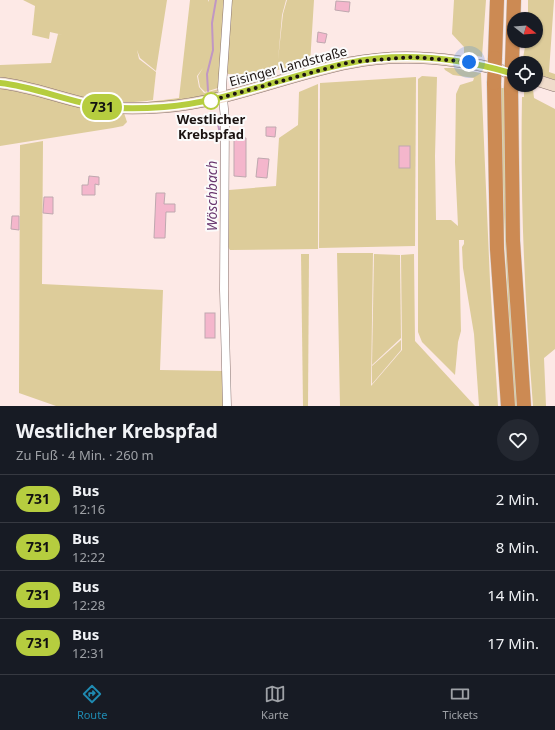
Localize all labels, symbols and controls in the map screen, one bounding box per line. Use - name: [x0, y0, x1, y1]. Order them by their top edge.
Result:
- north arrow: [507, 12, 543, 48]
- map controls: [507, 12, 543, 92]
- street label: Eisinger Landstraße: [227, 42, 349, 90]
- your location: [459, 52, 479, 72]
- button: locate: [507, 56, 543, 92]
- marker: Westlicher Krebspfad: [202, 92, 220, 110]
- line badge: 731: [79, 94, 125, 120]
- text: 731: [90, 97, 114, 116]
- place label: Westlicher Krebspfad: [177, 110, 246, 143]
- water label: Wöschbach: [202, 161, 221, 231]
- text: Westlicher Krebspfad: [16, 418, 218, 444]
- button: heart: [497, 419, 539, 461]
- text: Zu Fuß · 4 Min. · 260 m: [16, 446, 154, 464]
- text: Bus: [72, 480, 99, 500]
- text: 731: [26, 489, 50, 508]
- text: 2 Min.: [496, 489, 539, 509]
- text: 12:16: [72, 500, 105, 518]
- text: Bus: [72, 528, 99, 548]
- text: 731: [26, 537, 50, 556]
- text: 8 Min.: [496, 537, 539, 557]
- text: 12:22: [72, 548, 105, 566]
- text: Bus: [72, 576, 99, 596]
- text: 731: [26, 585, 50, 604]
- text: 14 Min.: [487, 585, 539, 605]
- text: 12:28: [72, 596, 105, 614]
- text: Bus: [72, 624, 99, 644]
- text: 731: [26, 633, 50, 652]
- text: 17 Min.: [487, 633, 539, 653]
- text: 12:31: [72, 644, 105, 662]
- tab: Route: [77, 683, 107, 722]
- tab: Karte: [261, 683, 289, 722]
- tab: Tickets: [443, 683, 478, 722]

